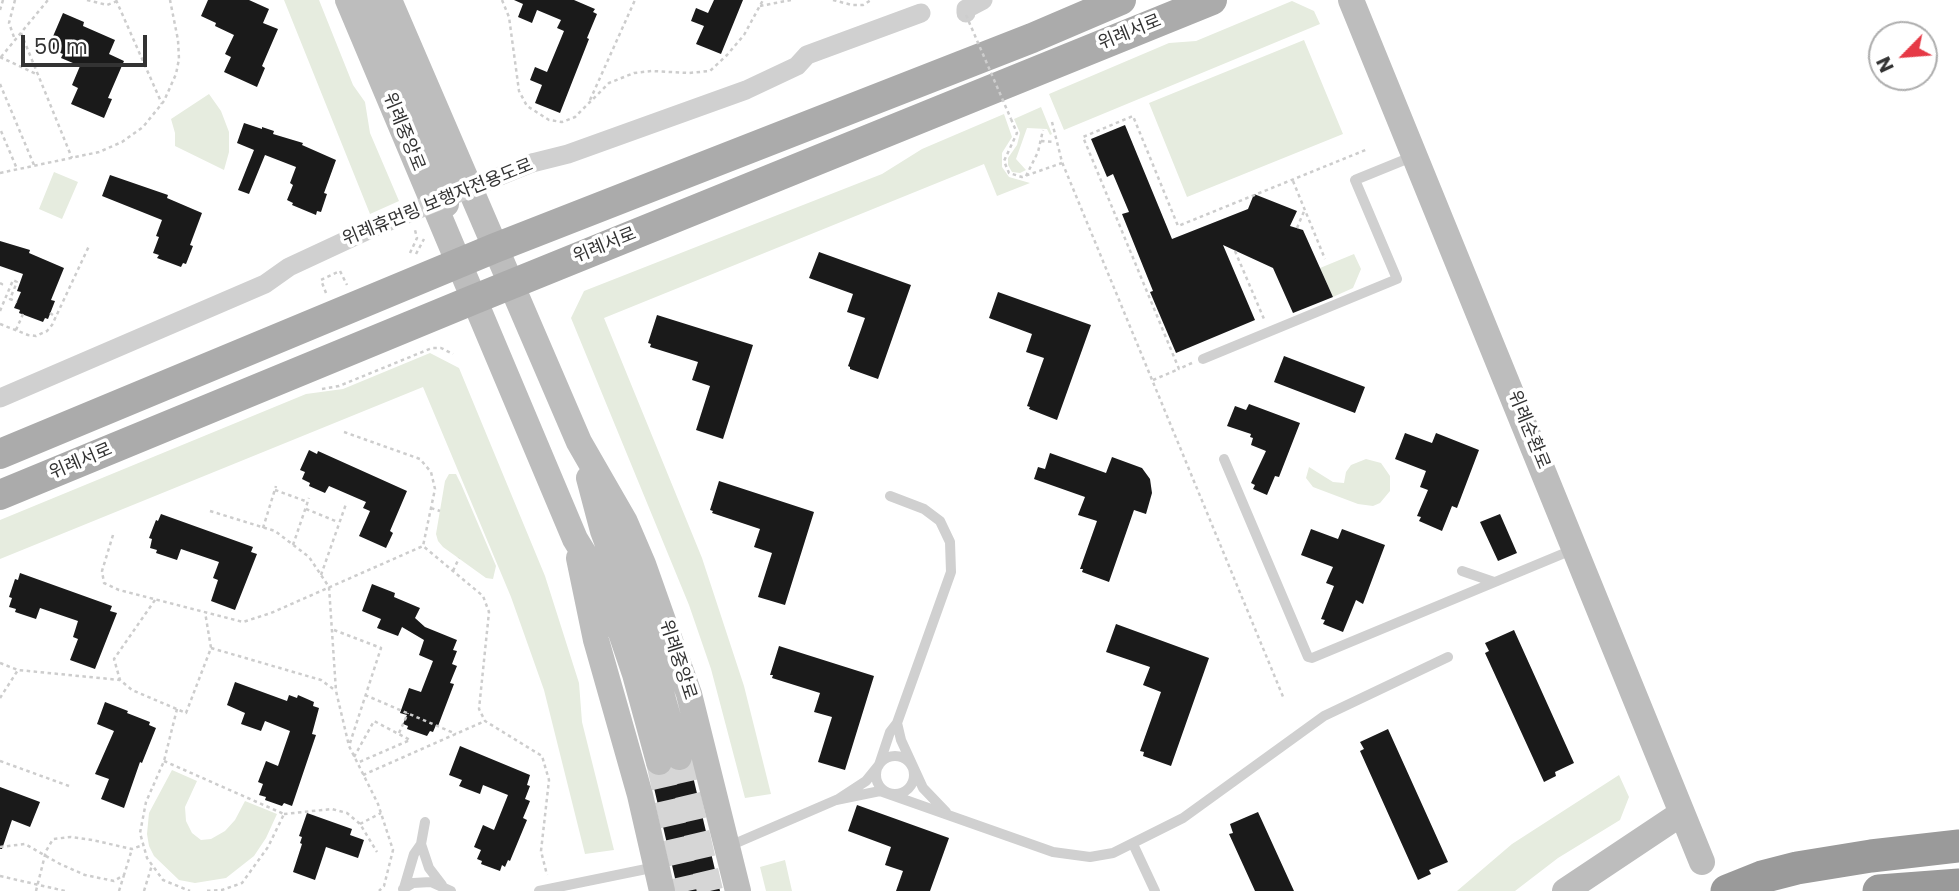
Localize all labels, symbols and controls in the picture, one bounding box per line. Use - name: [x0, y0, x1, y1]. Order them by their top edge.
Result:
- street label: 위례서로: [1095, 11, 1165, 55]
- scale bar: [24, 21, 150, 65]
- north arrow: [1868, 21, 1938, 91]
- text: 50 m: [34, 32, 88, 61]
- text: N: [1870, 52, 1901, 76]
- street label: 위례중앙로: [377, 90, 429, 174]
- street label: 위례휴먼링 보행자전용도로: [340, 155, 536, 251]
- street label: 위례서로: [570, 224, 640, 268]
- street label: 위례순환로: [1502, 388, 1554, 472]
- street label: 위례서로: [46, 439, 116, 485]
- street label: 위례중앙로: [654, 617, 700, 703]

